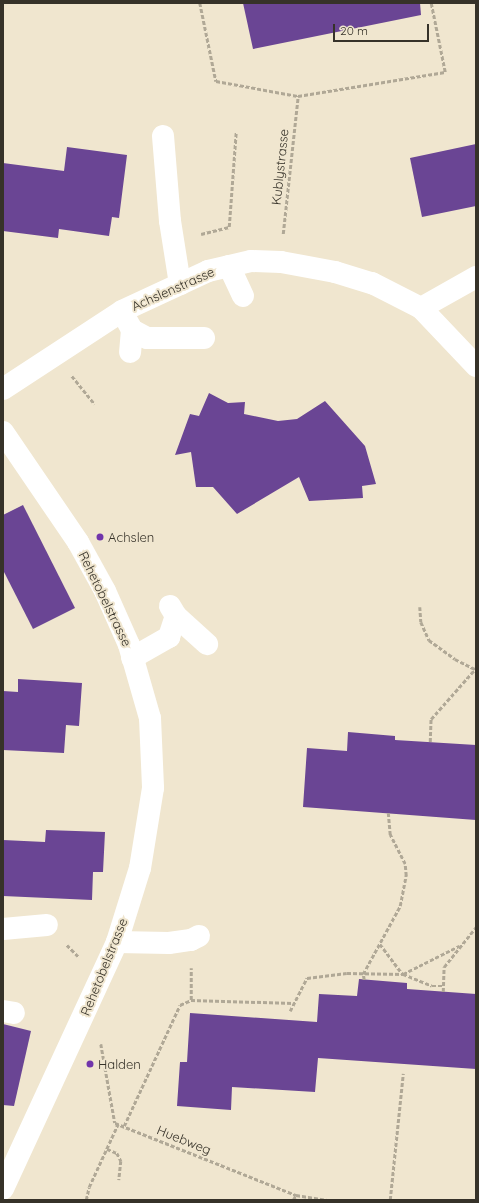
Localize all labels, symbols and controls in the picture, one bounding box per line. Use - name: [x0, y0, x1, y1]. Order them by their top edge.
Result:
- scale bar: [335, 16, 431, 42]
- text: 20 m: [340, 23, 368, 38]
- street label: Kublystrasse: [268, 128, 292, 206]
- street label: Achslenstrasse: [129, 264, 217, 314]
- place label: Achslen: [108, 529, 154, 545]
- marker: Achslen: [95, 532, 105, 542]
- street label: Rehetobelstrasse: [75, 549, 135, 649]
- street label: Rehetobelstrasse: [77, 916, 131, 1018]
- place label: Halden: [98, 1056, 141, 1072]
- marker: Halden: [85, 1059, 95, 1069]
- street label: Huebweg: [155, 1122, 213, 1158]

